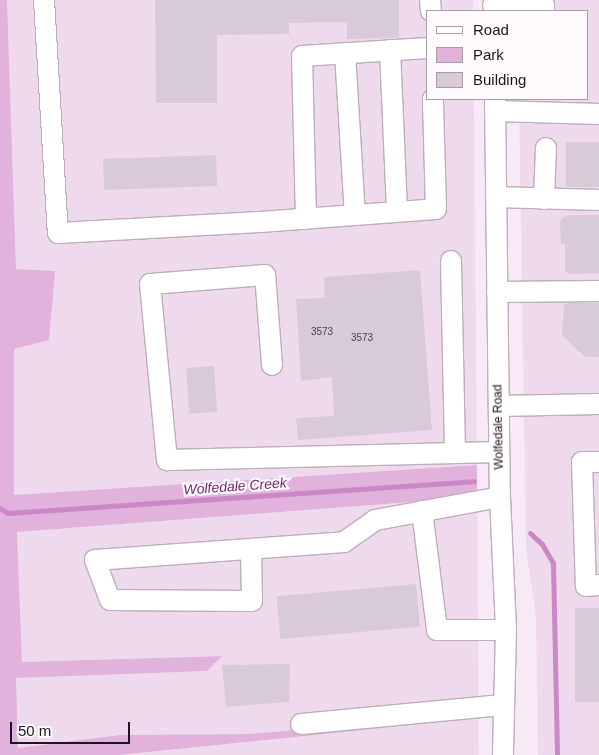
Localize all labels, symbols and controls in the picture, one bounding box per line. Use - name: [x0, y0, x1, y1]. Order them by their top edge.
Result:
- legend: [426, 10, 589, 100]
- text: Road: [473, 21, 509, 38]
- text: Park: [473, 46, 504, 63]
- text: Building: [473, 71, 526, 88]
- house number: 3573: [311, 326, 333, 338]
- house number: 3573: [351, 332, 373, 344]
- street label: Wolfedale Road: [491, 384, 507, 470]
- water label: Wolfedale Creek: [183, 474, 287, 498]
- scale bar: [12, 712, 132, 744]
- text: 50 m: [18, 722, 51, 739]

